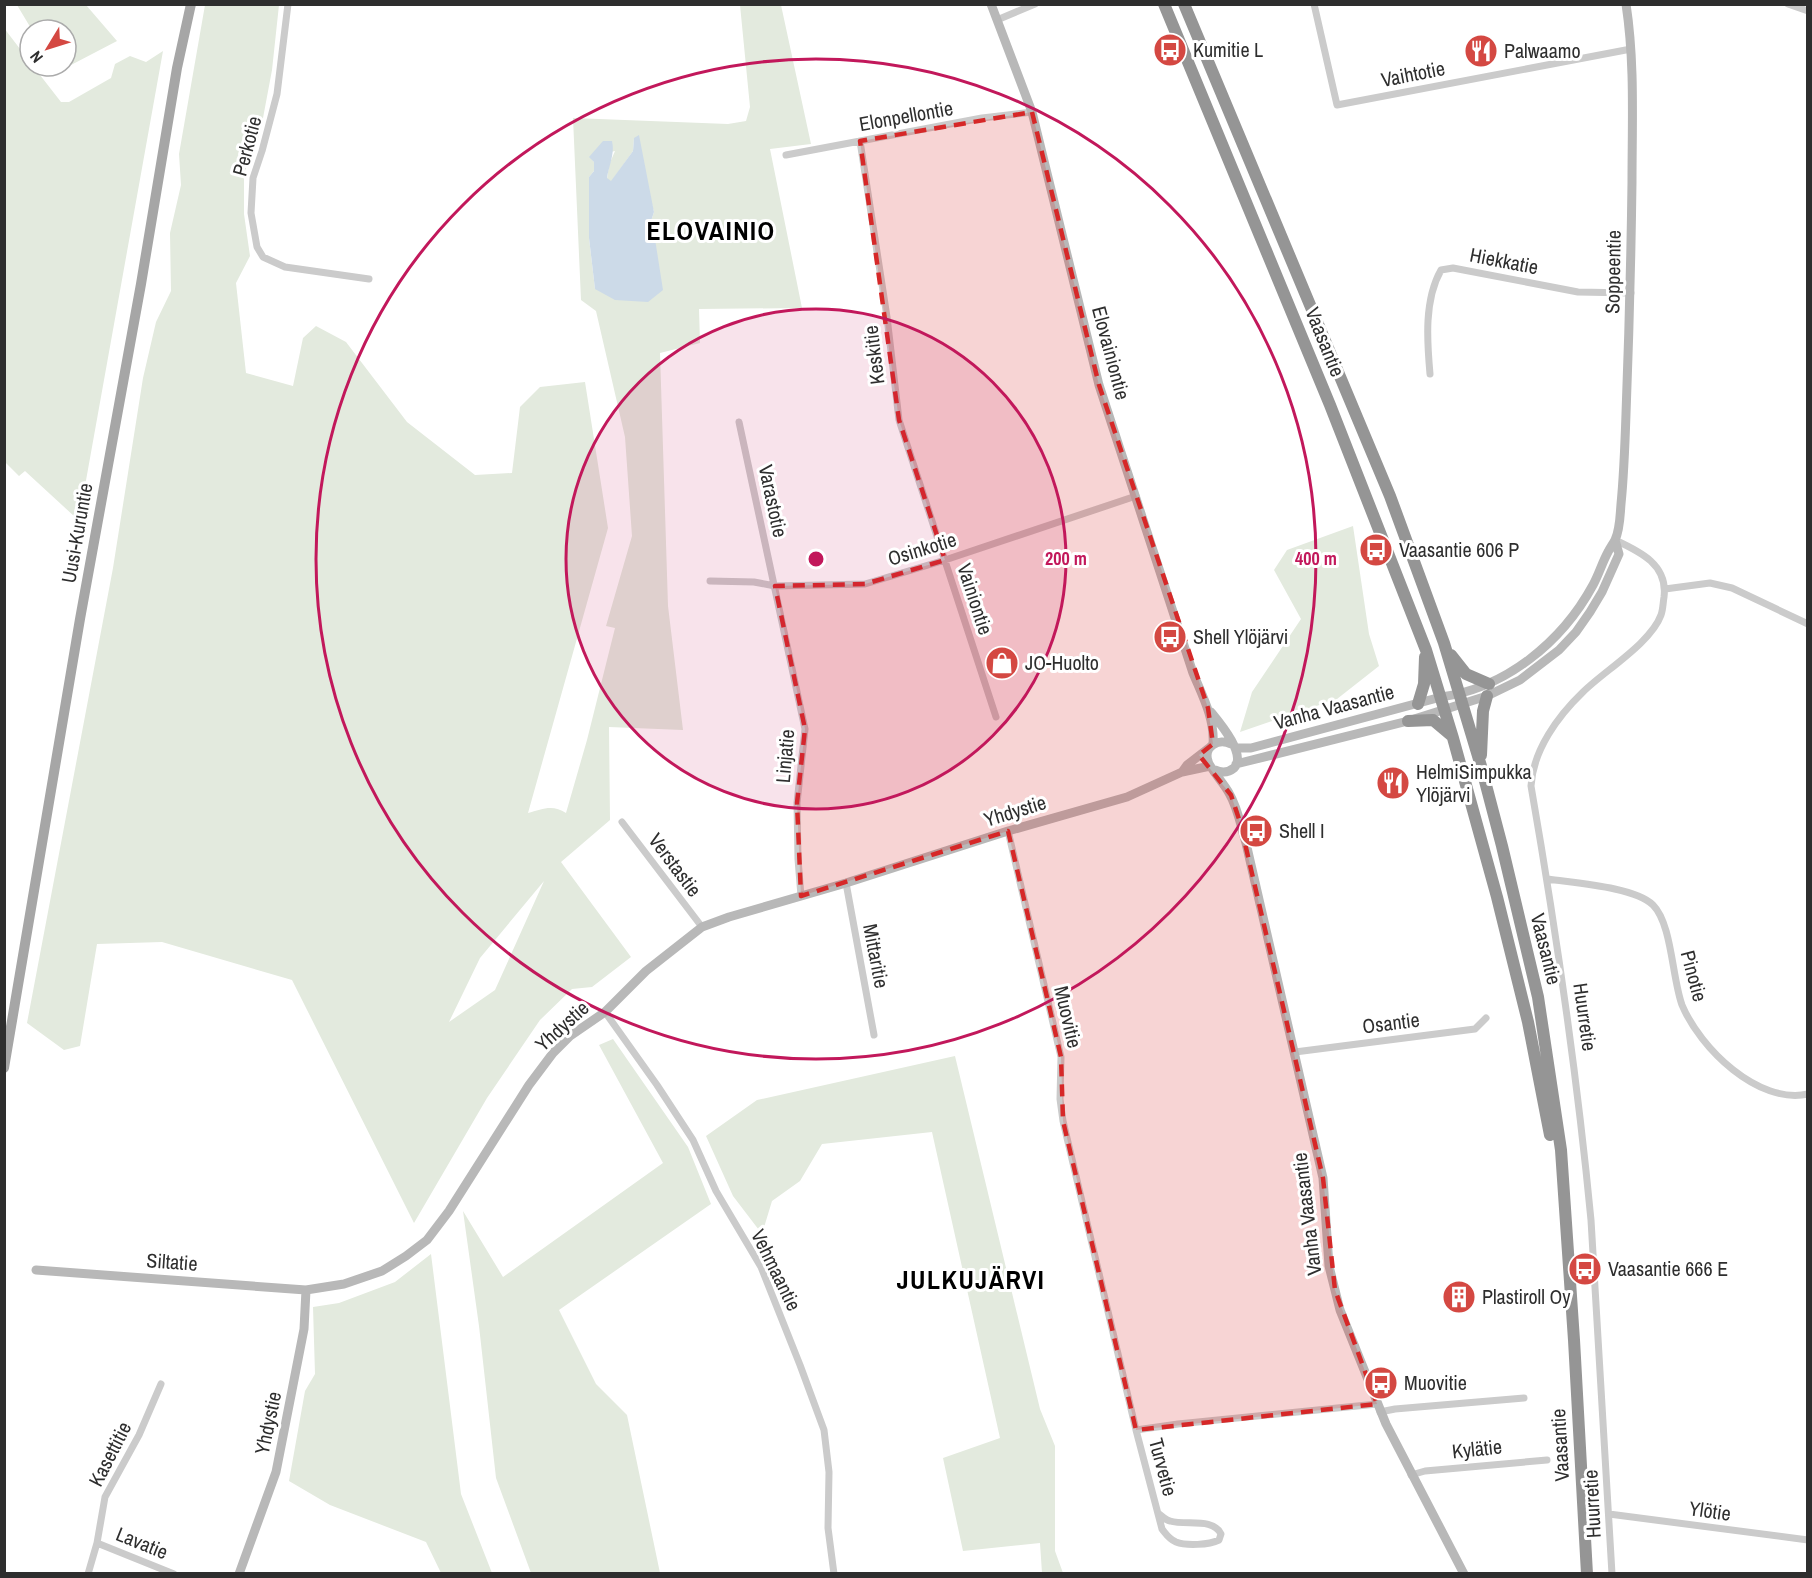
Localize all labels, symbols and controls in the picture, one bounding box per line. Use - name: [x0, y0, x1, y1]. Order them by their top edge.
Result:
- north arrow: [18, 18, 78, 78]
- bus stop icon: Kumitie L: [1152, 32, 1188, 68]
- restaurant icon: Palwaamo: [1463, 33, 1499, 69]
- place label: Kumitie L: [1193, 36, 1263, 63]
- place label: Palwaamo: [1504, 37, 1581, 64]
- text: N: [25, 47, 48, 68]
- street label: Vaihtotie: [1379, 54, 1447, 93]
- street label: Elonpellontie: [857, 94, 955, 137]
- street label: Perkotie: [226, 113, 267, 179]
- district label: ELOVAINIO: [646, 213, 776, 248]
- street label: Soppeentie: [1598, 230, 1627, 314]
- street label: Hiekkatie: [1468, 241, 1541, 280]
- street label: Elovainiontie: [1086, 303, 1137, 403]
- street label: Vaasantie: [1299, 303, 1352, 381]
- street label: Keskitie: [856, 324, 891, 386]
- street label: Varastotie: [753, 462, 794, 540]
- street label: Uusi-Kuruntie: [54, 481, 99, 585]
- street label: Osinkotie: [884, 525, 959, 572]
- bus stop icon: Vaasantie 606 P: [1358, 532, 1394, 568]
- place label: Vaasantie 606 P: [1399, 536, 1519, 563]
- text: 200 m: [1045, 546, 1087, 571]
- text: 400 m: [1295, 546, 1337, 571]
- centre of rings: [806, 549, 826, 569]
- street label: Vainiontie: [951, 560, 1000, 638]
- bus stop icon: Shell Ylöjärvi: [1152, 619, 1188, 655]
- place label: Shell Ylöjärvi: [1193, 623, 1288, 650]
- shop icon: JO-Huolto: [984, 645, 1020, 681]
- place label: JO-Huolto: [1025, 649, 1099, 676]
- street label: Vanha Vaasantie: [1271, 678, 1397, 736]
- street label: Linjatie: [769, 728, 800, 784]
- place label: HelmiSimpukka Ylöjärvi: [1416, 758, 1532, 808]
- restaurant icon: HelmiSimpukka Ylöjärvi: [1375, 765, 1411, 801]
- street label: Yhdystie: [980, 788, 1049, 833]
- bus stop icon: Shell I: [1238, 813, 1274, 849]
- place label: Shell I: [1279, 817, 1325, 844]
- street label: Verstastie: [643, 827, 708, 902]
- street label: Vaasantie: [1525, 910, 1568, 987]
- street label: Mittaritie: [857, 922, 896, 990]
- street label: Pinotie: [1675, 947, 1714, 1004]
- street label: Huurretie: [1567, 981, 1604, 1053]
- street label: Muovitie: [1048, 983, 1089, 1051]
- street label: Yhdystie: [529, 994, 594, 1057]
- street label: Osantie: [1361, 1006, 1421, 1039]
- street label: Vanha Vaasantie: [1286, 1151, 1327, 1277]
- street label: Vehmaantie: [745, 1225, 808, 1315]
- street label: Siltatie: [146, 1246, 198, 1277]
- bus stop icon: Vaasantie 666 E: [1567, 1251, 1603, 1287]
- place label: Vaasantie 666 E: [1608, 1255, 1728, 1282]
- district label: JULKUJÄRVI: [897, 1262, 1045, 1297]
- building icon: Plastiroll Oy: [1441, 1279, 1477, 1315]
- place label: Plastiroll Oy: [1482, 1283, 1571, 1310]
- bus stop icon: Muovitie: [1363, 1365, 1399, 1401]
- place label: Muovitie: [1404, 1369, 1467, 1396]
- street label: Yhdystie: [248, 1389, 287, 1457]
- street label: Vaasantie: [1544, 1408, 1575, 1482]
- street label: Kasettitie: [82, 1417, 137, 1491]
- street label: Kylätie: [1451, 1432, 1503, 1465]
- street label: Turvetie: [1143, 1435, 1184, 1499]
- street label: Huurretie: [1576, 1469, 1607, 1539]
- street label: Ylötie: [1687, 1494, 1733, 1527]
- street label: Lavatie: [112, 1520, 172, 1565]

